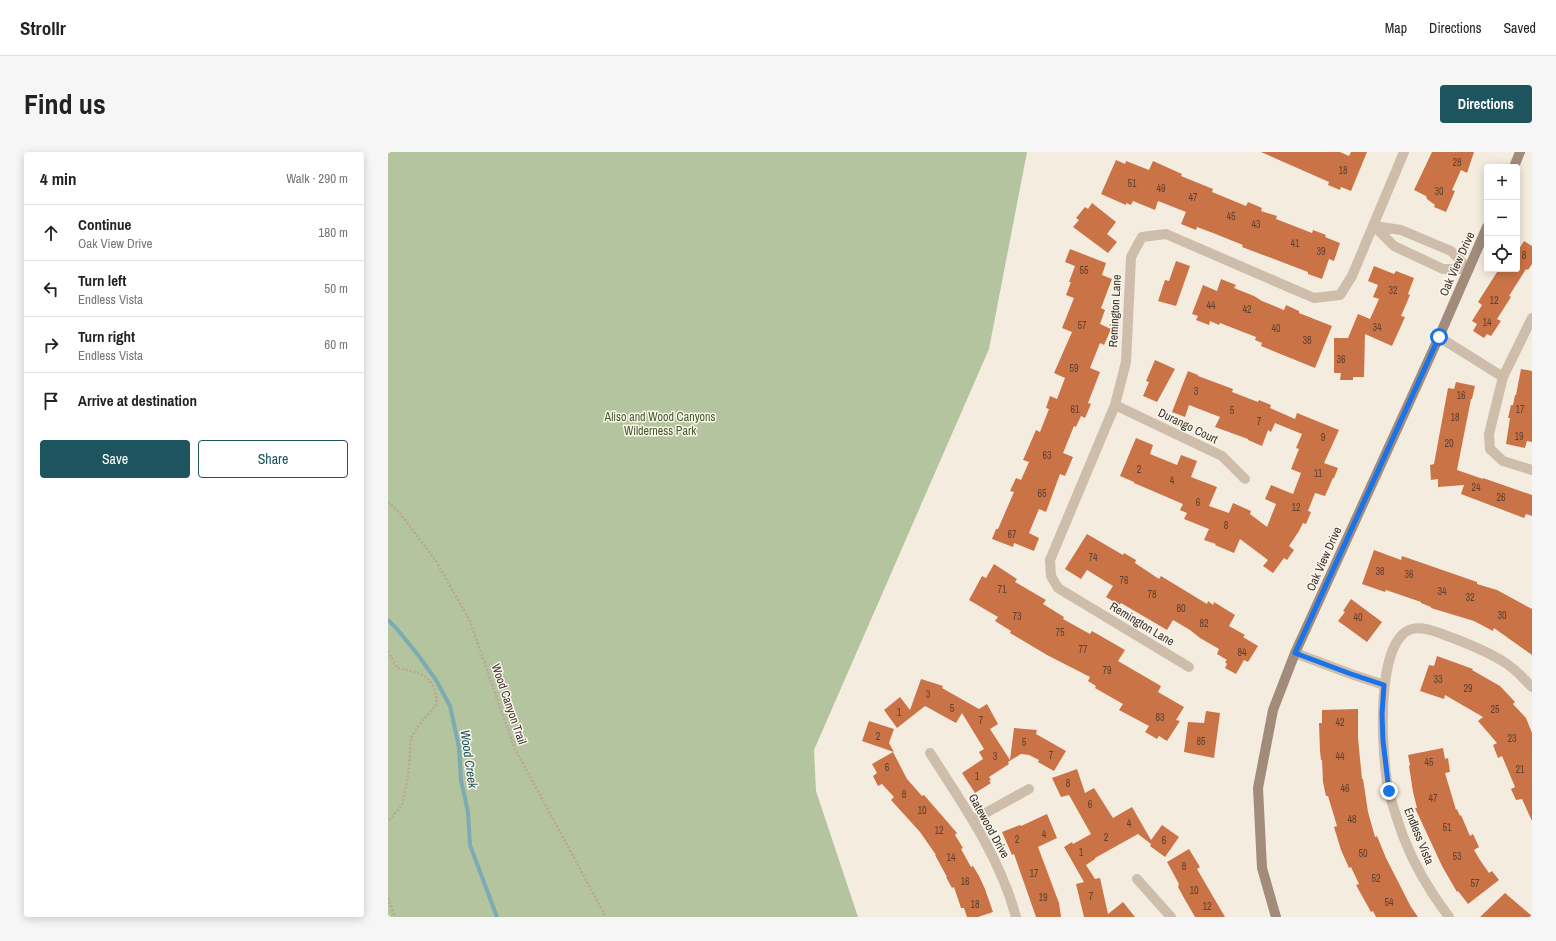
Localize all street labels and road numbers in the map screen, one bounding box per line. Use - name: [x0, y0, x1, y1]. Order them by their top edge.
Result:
- street label: Oak View Drive: [1436, 229, 1478, 299]
- street label: Remington Lane: [1105, 274, 1125, 348]
- street label: Durango Court: [1155, 405, 1221, 447]
- street label: Oak View Drive: [1303, 524, 1345, 594]
- street label: Remington Lane: [1107, 598, 1177, 650]
- street label: Wood Canyon Trail: [488, 662, 530, 746]
- street label: Gatewood Drive: [965, 791, 1013, 861]
- street label: Endless Vista: [1400, 805, 1438, 867]

